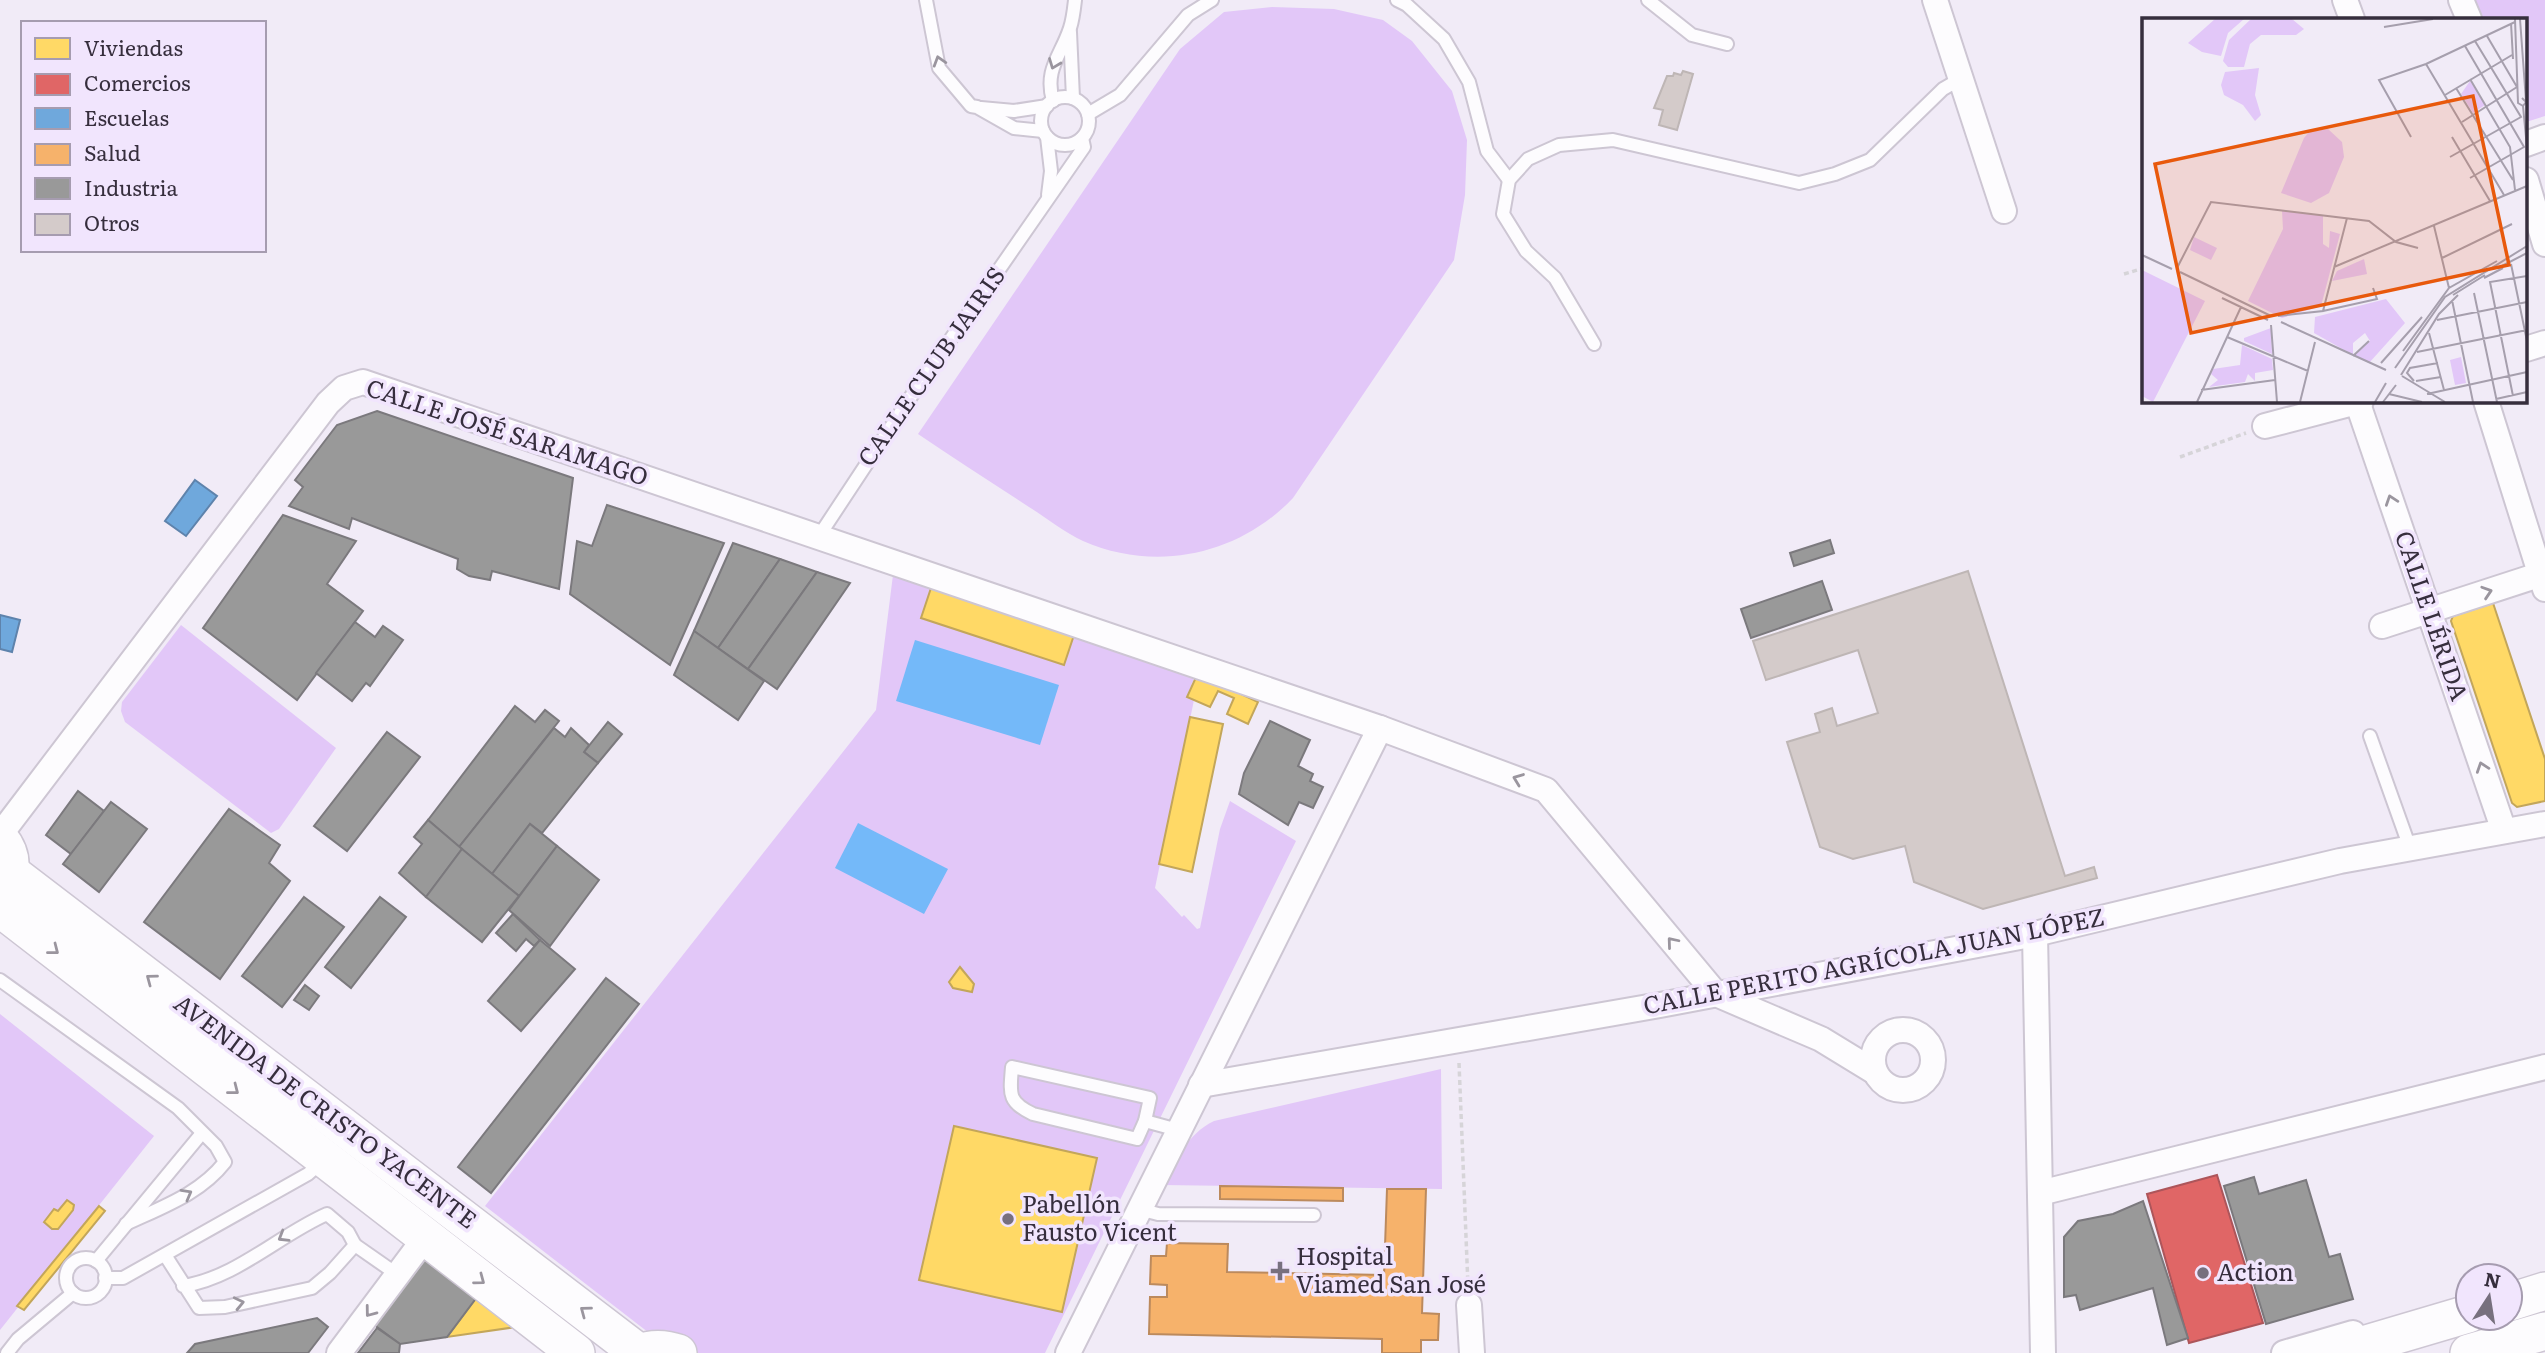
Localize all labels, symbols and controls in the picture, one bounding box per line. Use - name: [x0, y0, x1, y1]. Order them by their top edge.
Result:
- inset map: [2142, 18, 2528, 402]
- legend: [21, 21, 266, 252]
- text: Viviendas: [84, 31, 183, 62]
- one-way arrow: [933, 55, 948, 67]
- one-way arrow: [1049, 57, 1063, 69]
- text: Comercios: [84, 66, 190, 97]
- text: Escuelas: [84, 101, 169, 132]
- text: Salud: [84, 136, 141, 167]
- text: Industria: [84, 171, 178, 202]
- text: Otros: [84, 206, 139, 237]
- street label: CALLE CLUB JAIRIS: [848, 259, 1012, 472]
- street label: CALLE JOSÉ SARAMAGO: [362, 368, 653, 493]
- one-way arrow: [2385, 494, 2399, 506]
- street label: CALLE LÉRIDA: [2388, 526, 2479, 705]
- one-way arrow: [2481, 585, 2493, 600]
- one-way arrow: [2476, 761, 2490, 773]
- one-way arrow: [1513, 774, 1525, 788]
- street label: CALLE PERITO AGRÍCOLA JUAN LÓPEZ: [1640, 898, 2107, 1021]
- one-way arrow: [1668, 937, 1681, 949]
- one-way arrow: [46, 941, 59, 954]
- one-way arrow: [146, 975, 159, 988]
- street label: AVENIDA DE CRISTO YACENTE: [168, 984, 485, 1236]
- one-way arrow: [226, 1081, 238, 1094]
- place label: Pabellón Fausto Vicent: [1022, 1185, 1177, 1248]
- one-way arrow: [180, 1189, 193, 1202]
- marker: Pabellón Fausto Vicent: [1000, 1211, 1016, 1227]
- one-way arrow: [278, 1229, 291, 1242]
- place label: Hospital Viamed San José: [1296, 1237, 1486, 1300]
- place label: Action: [2217, 1253, 2294, 1288]
- marker: Hospital Viamed San José: [1270, 1261, 1290, 1281]
- north arrow: [2454, 1262, 2524, 1332]
- text: N: [2482, 1264, 2504, 1295]
- marker: Action: [2195, 1265, 2211, 1281]
- one-way arrow: [472, 1271, 484, 1284]
- one-way arrow: [233, 1297, 245, 1312]
- one-way arrow: [365, 1305, 378, 1317]
- one-way arrow: [580, 1307, 592, 1320]

